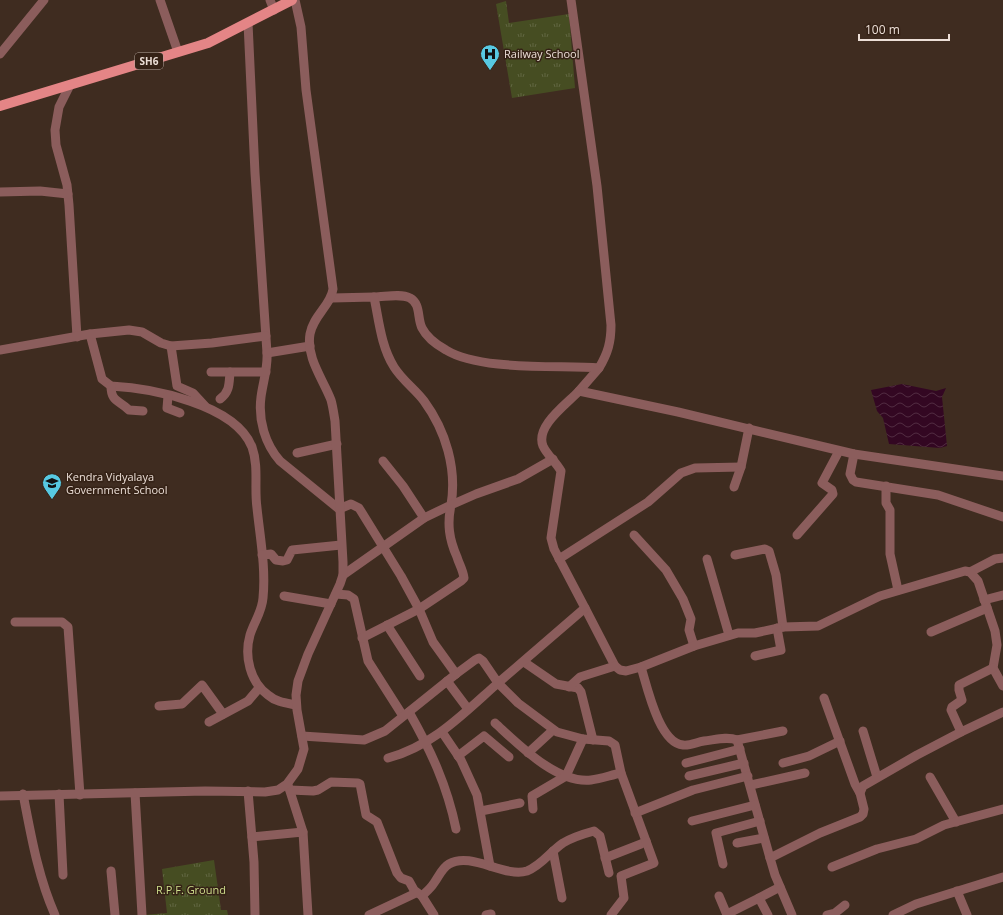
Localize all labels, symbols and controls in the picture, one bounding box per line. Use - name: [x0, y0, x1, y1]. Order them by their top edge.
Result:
- scale bar: [859, 16, 949, 42]
- text: 100 m: [865, 21, 900, 38]
- hospital icon: Railway School: [479, 43, 501, 71]
- place label: Railway School: [504, 46, 580, 61]
- road number: SH6: [135, 53, 163, 69]
- place label: Kendra Vidyalaya Government School: [66, 469, 167, 497]
- school or university icon: Kendra Vidyalaya Government School: [41, 472, 63, 500]
- park label: R.P.F. Ground: [156, 882, 226, 897]

